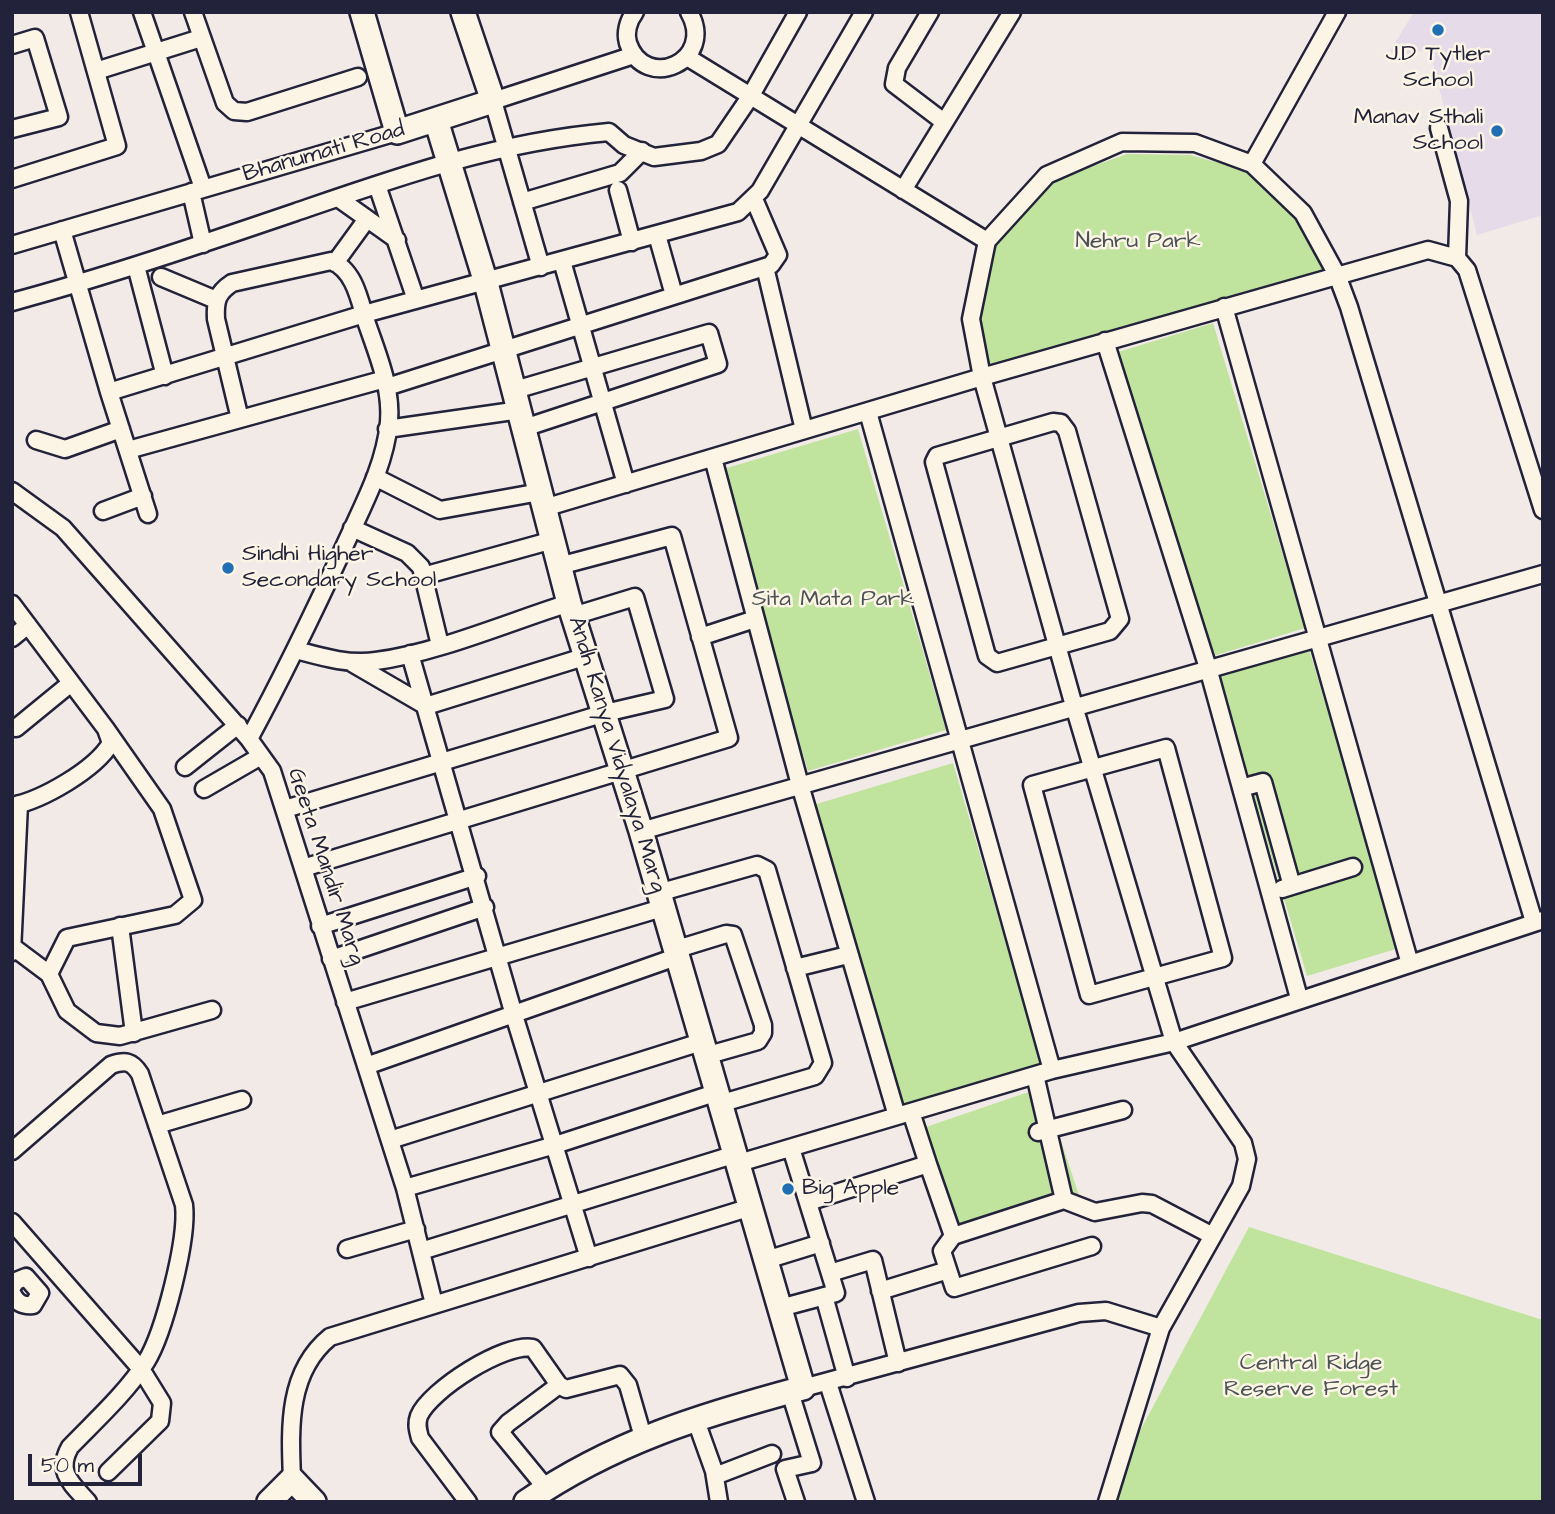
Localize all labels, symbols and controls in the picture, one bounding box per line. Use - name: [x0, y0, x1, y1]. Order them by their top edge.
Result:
- marker: J.D Tytler School: [1430, 22, 1446, 38]
- place label: J.D Tytler School: [1386, 41, 1490, 95]
- place label: Manav Sthali School: [1354, 104, 1483, 158]
- street label: Bhanumati Road: [240, 117, 408, 189]
- marker: Manav Sthali School: [1489, 123, 1505, 139]
- park label: Nehru Park: [1075, 228, 1201, 256]
- place label: Sindhi Higher Secondary School: [242, 541, 436, 595]
- marker: Sindhi Higher Secondary School: [220, 560, 236, 576]
- park label: Sita Mata Park: [752, 586, 914, 614]
- street label: Andh Kanya Vidyalaya Marg: [561, 614, 671, 896]
- street label: Geeta Mandir Marg: [280, 765, 370, 969]
- place label: Big Apple: [802, 1175, 899, 1203]
- marker: Big Apple: [780, 1181, 796, 1197]
- park label: Central Ridge Reserve Forest: [1224, 1350, 1398, 1404]
- scale bar: [32, 1440, 145, 1484]
- text: 50 m: [41, 1451, 94, 1480]

